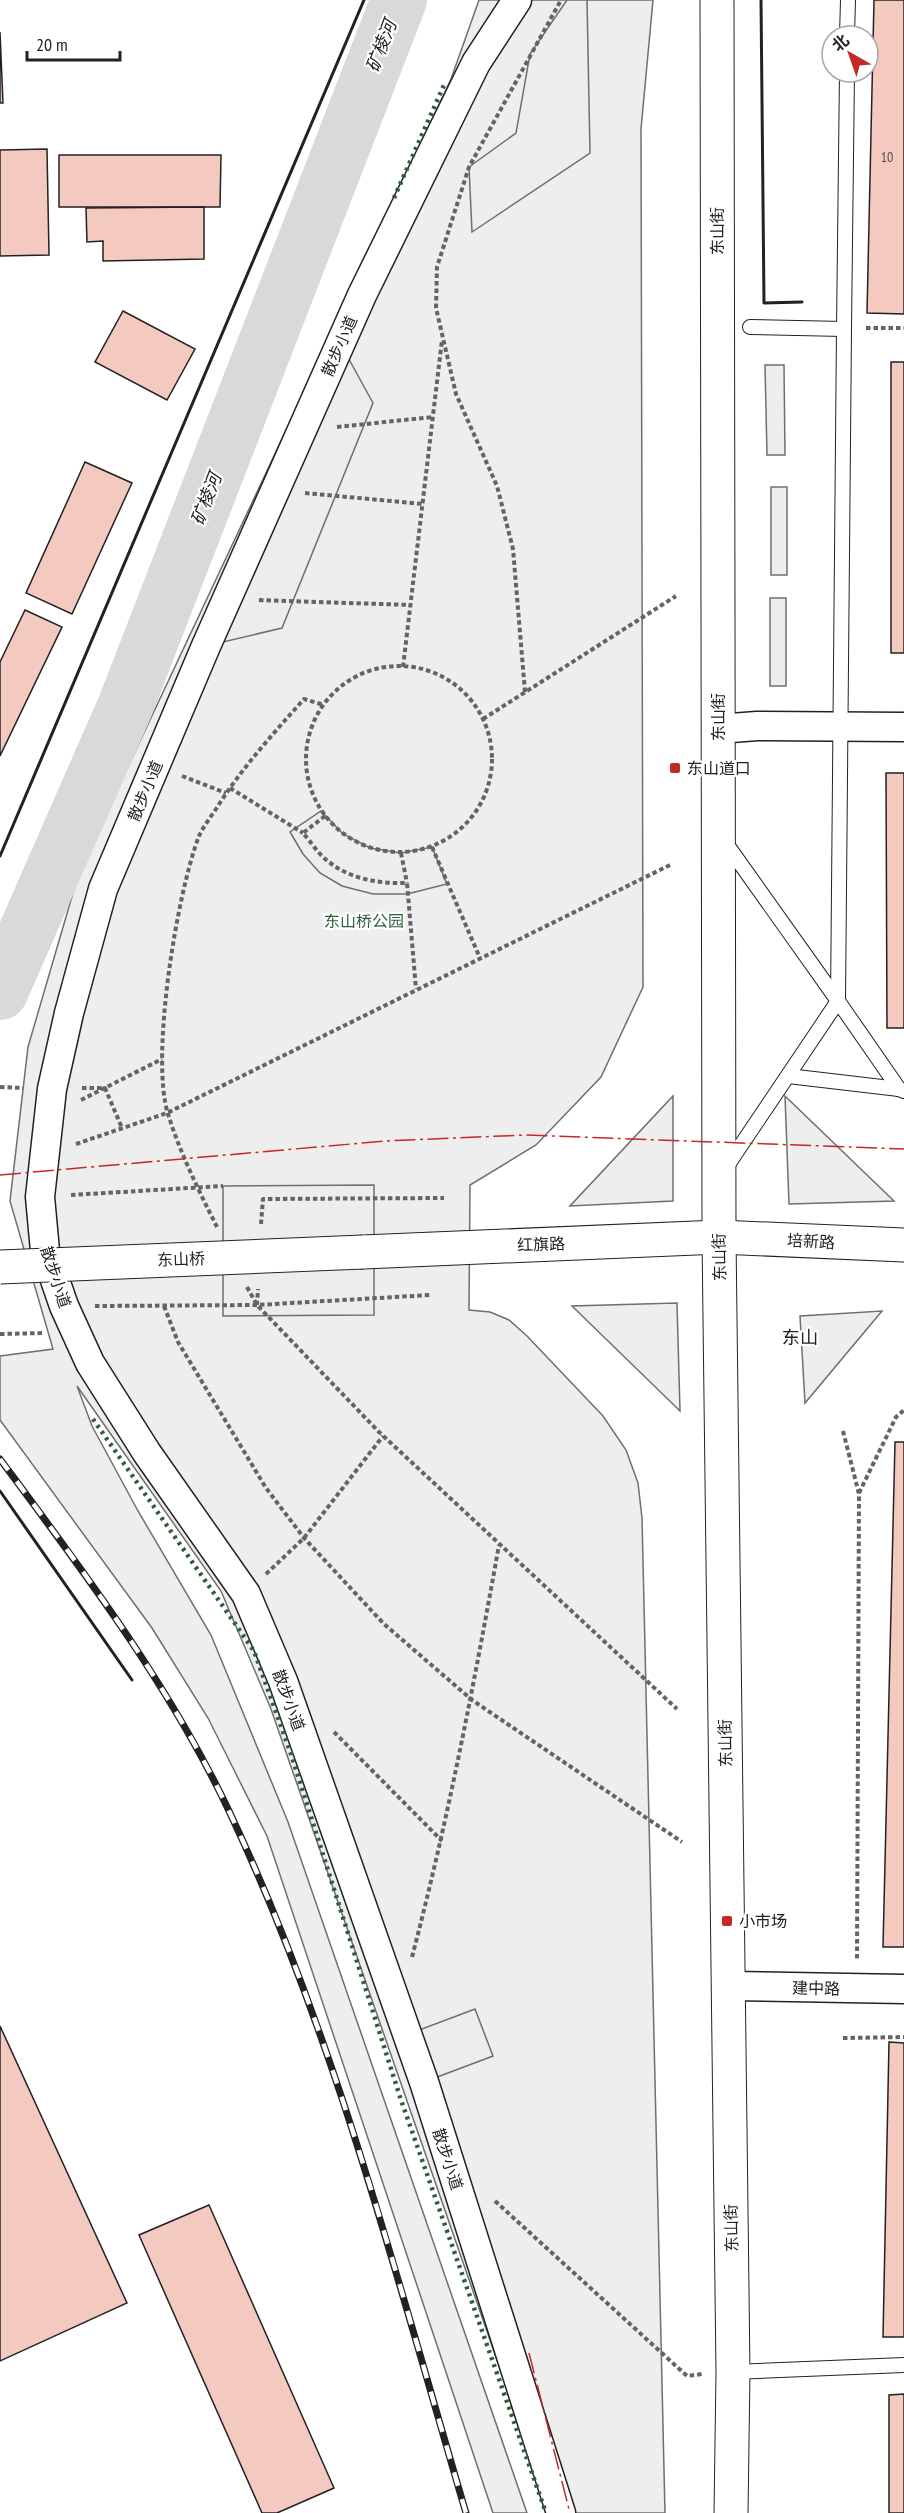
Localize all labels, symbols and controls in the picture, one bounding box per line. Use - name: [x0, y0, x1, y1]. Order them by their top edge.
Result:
- water label: 矿棱河: [361, 14, 402, 75]
- scale bar: [27, 24, 120, 62]
- north arrow: [820, 24, 880, 84]
- text: 北: [828, 30, 853, 55]
- text: 20 m: [36, 33, 68, 56]
- house number: 10: [881, 148, 893, 166]
- street label: 东山街: [707, 207, 727, 255]
- street label: 散步小道: [317, 313, 361, 379]
- water label: 矿棱河: [186, 467, 227, 528]
- street label: 东山街: [708, 693, 728, 741]
- street label: 散步小道: [123, 758, 167, 824]
- place label: 东山道口: [687, 758, 751, 778]
- marker: 东山道口: [668, 761, 682, 775]
- park label: 东山桥公园: [324, 911, 404, 931]
- street label: 培新路: [787, 1230, 835, 1252]
- street label: 红旗路: [517, 1233, 565, 1255]
- street label: 东山街: [709, 1233, 729, 1281]
- street label: 散步小道: [37, 1243, 75, 1311]
- street label: 东山桥: [157, 1248, 205, 1270]
- district label: 东山: [782, 1326, 818, 1349]
- street label: 散步小道: [269, 1667, 309, 1733]
- street label: 东山街: [715, 1719, 735, 1767]
- place label: 小市场: [739, 1911, 787, 1931]
- marker: 小市场: [720, 1914, 734, 1928]
- street label: 建中路: [792, 1978, 840, 1998]
- street label: 散步小道: [429, 2125, 467, 2193]
- street label: 东山街: [721, 2204, 741, 2252]

